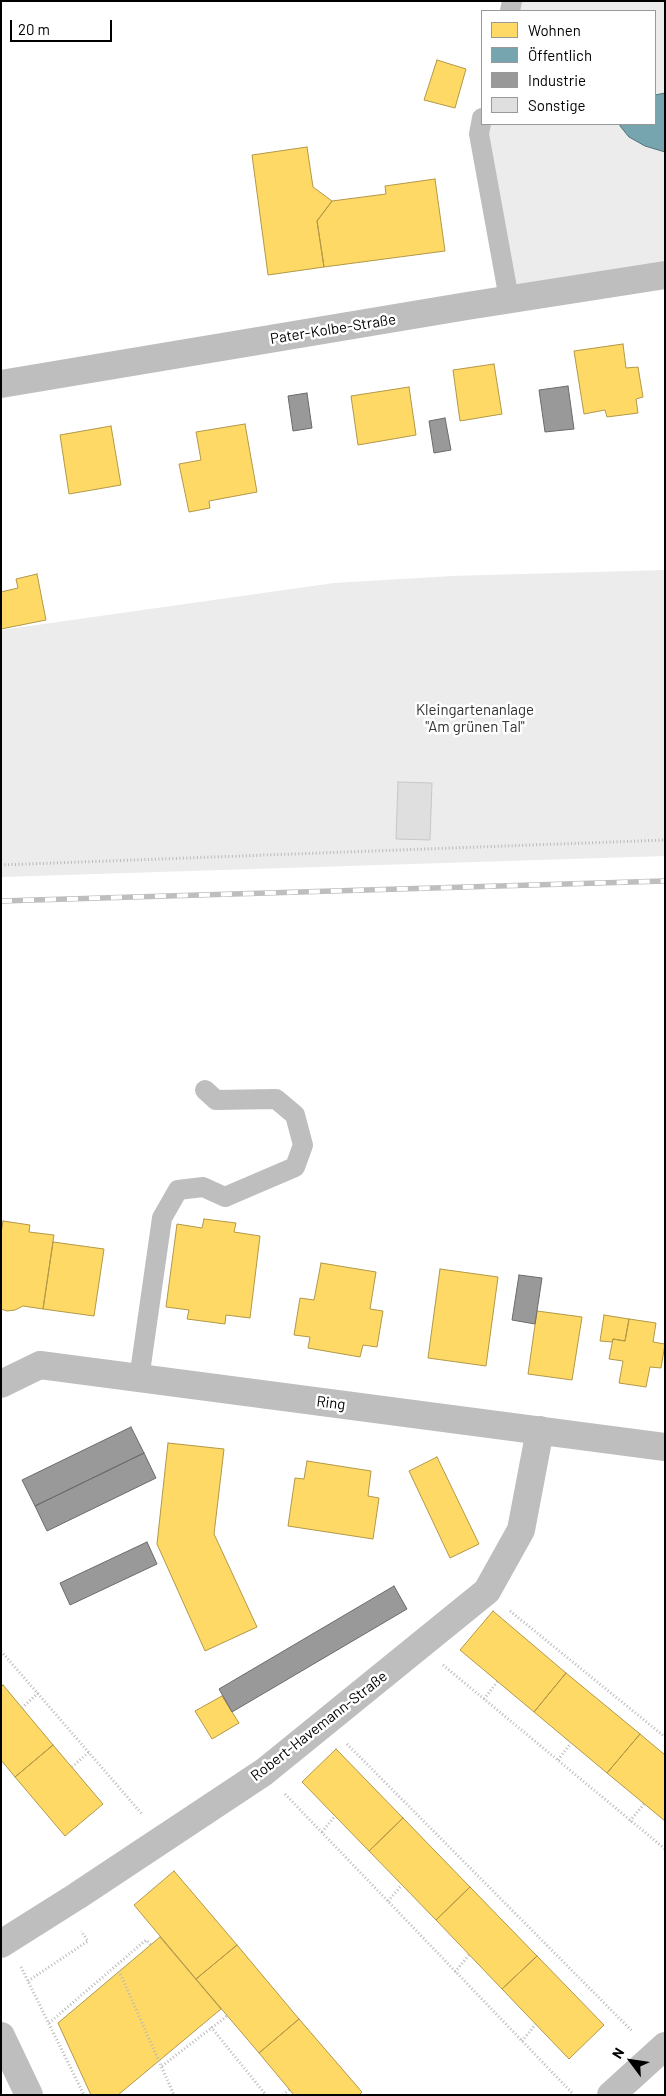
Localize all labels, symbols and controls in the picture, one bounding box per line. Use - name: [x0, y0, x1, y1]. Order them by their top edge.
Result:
- scale bar: [12, 10, 115, 42]
- legend: [481, 10, 656, 125]
- text: 20 m: [18, 20, 50, 38]
- text: Wohnen: [528, 21, 581, 39]
- text: Öffentlich: [528, 46, 592, 64]
- text: Industrie: [528, 71, 586, 89]
- text: Sonstige: [528, 96, 586, 114]
- street label: Pater-Kolbe-Straße: [269, 310, 397, 348]
- park label: Kleingartenanlage "Am grünen Tal": [416, 701, 534, 736]
- street label: Ring: [315, 1392, 347, 1414]
- street label: Robert-Havemann-Straße: [247, 1667, 391, 1785]
- north arrow: [606, 2036, 656, 2086]
- text: N: [608, 2045, 627, 2061]

